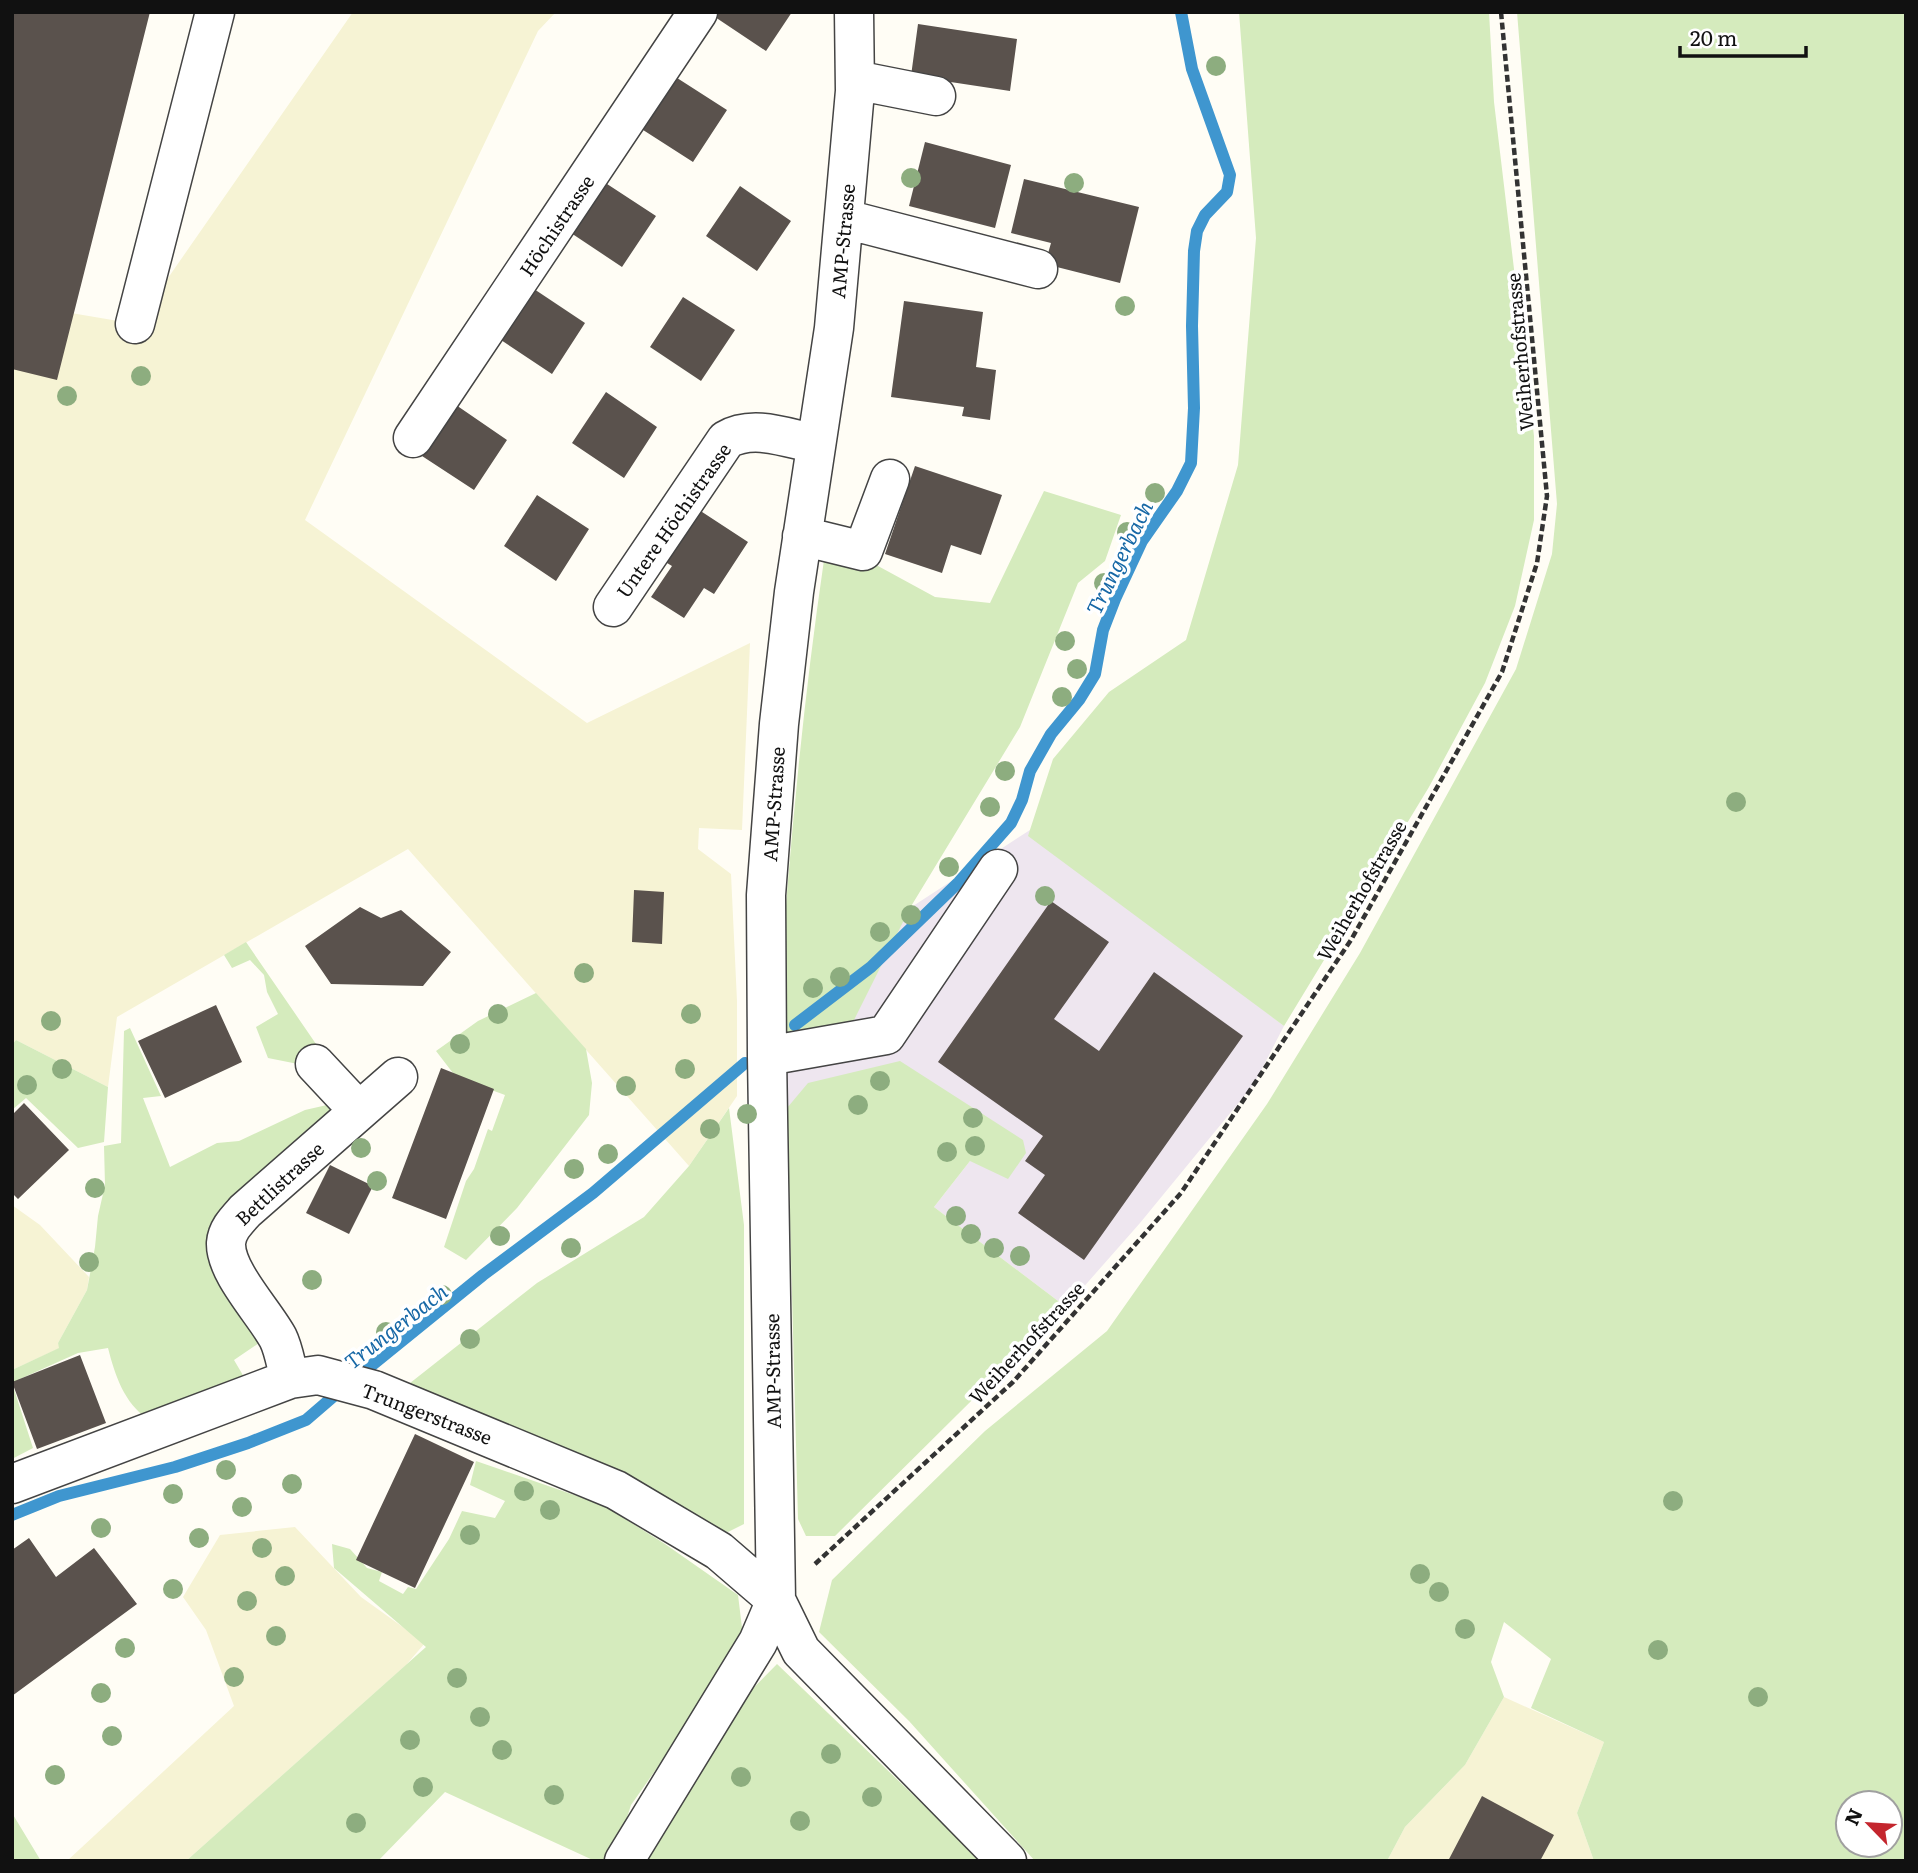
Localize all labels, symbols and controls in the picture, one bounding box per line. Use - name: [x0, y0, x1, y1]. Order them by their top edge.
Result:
- scale bar: [1680, 14, 1806, 58]
- text: 20 m: [1690, 21, 1737, 52]
- street label: Höchistrasse: [512, 169, 600, 281]
- street label: AMP-Strasse: [823, 182, 861, 300]
- street label: Weiherhofstrasse: [1498, 272, 1540, 432]
- street label: Untere Höchistrasse: [609, 437, 737, 603]
- water label: Trungerbach: [1077, 494, 1159, 619]
- street label: AMP-Strasse: [755, 745, 791, 862]
- street label: Weiherhofstrasse: [1309, 814, 1413, 966]
- street label: Bettlistrasse: [229, 1135, 330, 1231]
- water label: Trungerbach: [337, 1274, 454, 1375]
- street label: Weiherhofstrasse: [962, 1274, 1090, 1410]
- street label: AMP-Strasse: [757, 1313, 787, 1429]
- street label: Trungerstrasse: [358, 1375, 496, 1451]
- north arrow: [1834, 1789, 1904, 1859]
- text: N: [1837, 1803, 1869, 1830]

